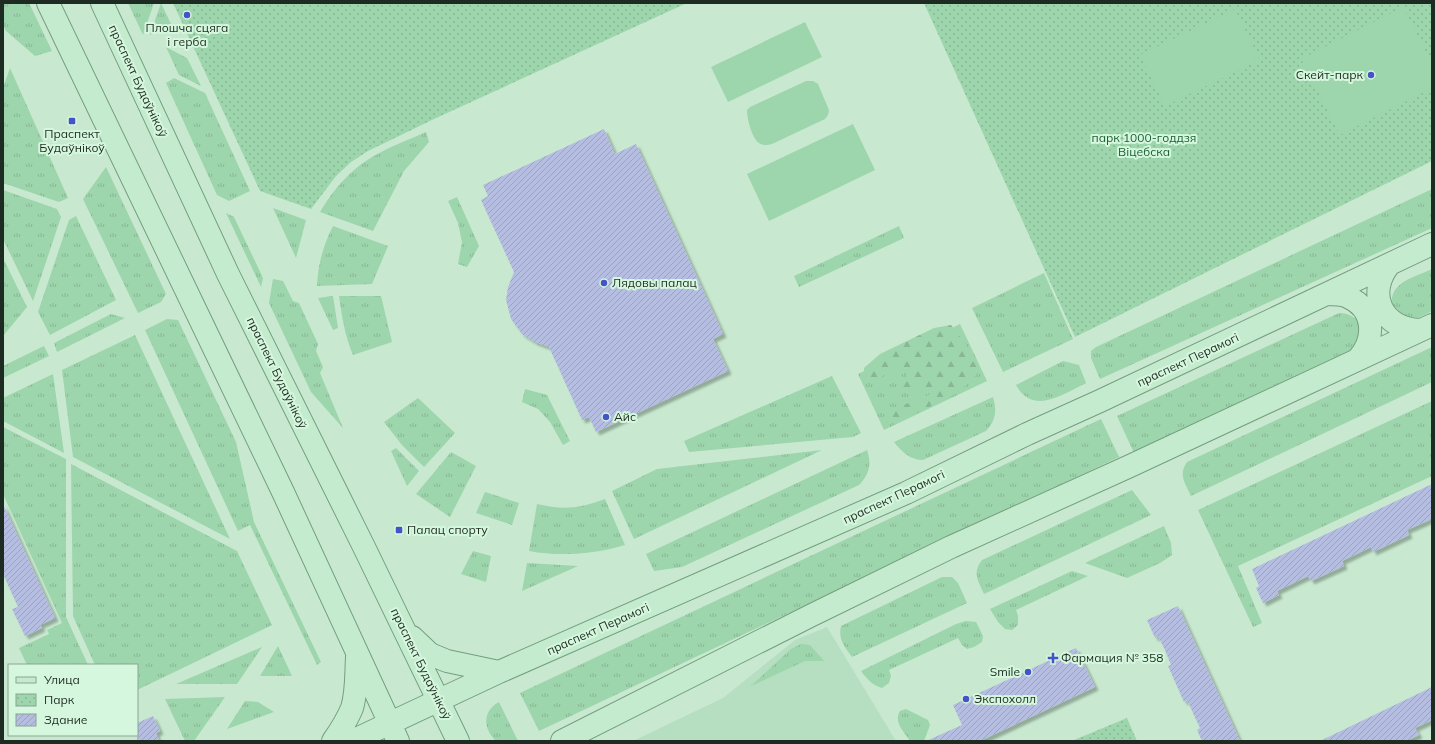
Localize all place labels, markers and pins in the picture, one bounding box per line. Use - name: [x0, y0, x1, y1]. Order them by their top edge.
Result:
- marker: Плошча сцяга і герба: [182, 10, 192, 20]
- place label: Плошча сцяга і герба: [146, 20, 228, 49]
- place label: Скейт-парк: [1296, 67, 1364, 82]
- marker: Скейт-парк: [1366, 70, 1376, 80]
- marker: Праспект Будаўнікоў: [67, 116, 77, 126]
- place label: Праспект Будаўнікоў: [39, 126, 105, 155]
- place label: Лядовы палац: [612, 275, 697, 290]
- marker: Лядовы палац: [599, 278, 609, 288]
- place label: Айс: [614, 409, 636, 424]
- marker: Айс: [601, 412, 611, 422]
- place label: Палац спорту: [407, 522, 488, 537]
- marker: Палац спорту: [394, 525, 404, 535]
- place label: Фармация № 358: [1061, 650, 1163, 665]
- marker: Фармация № 358: [1048, 653, 1058, 663]
- place label: Smile: [990, 664, 1020, 679]
- marker: Smile: [1023, 667, 1033, 677]
- place label: Экспохолл: [974, 691, 1036, 706]
- marker: Экспохолл: [961, 694, 971, 704]

